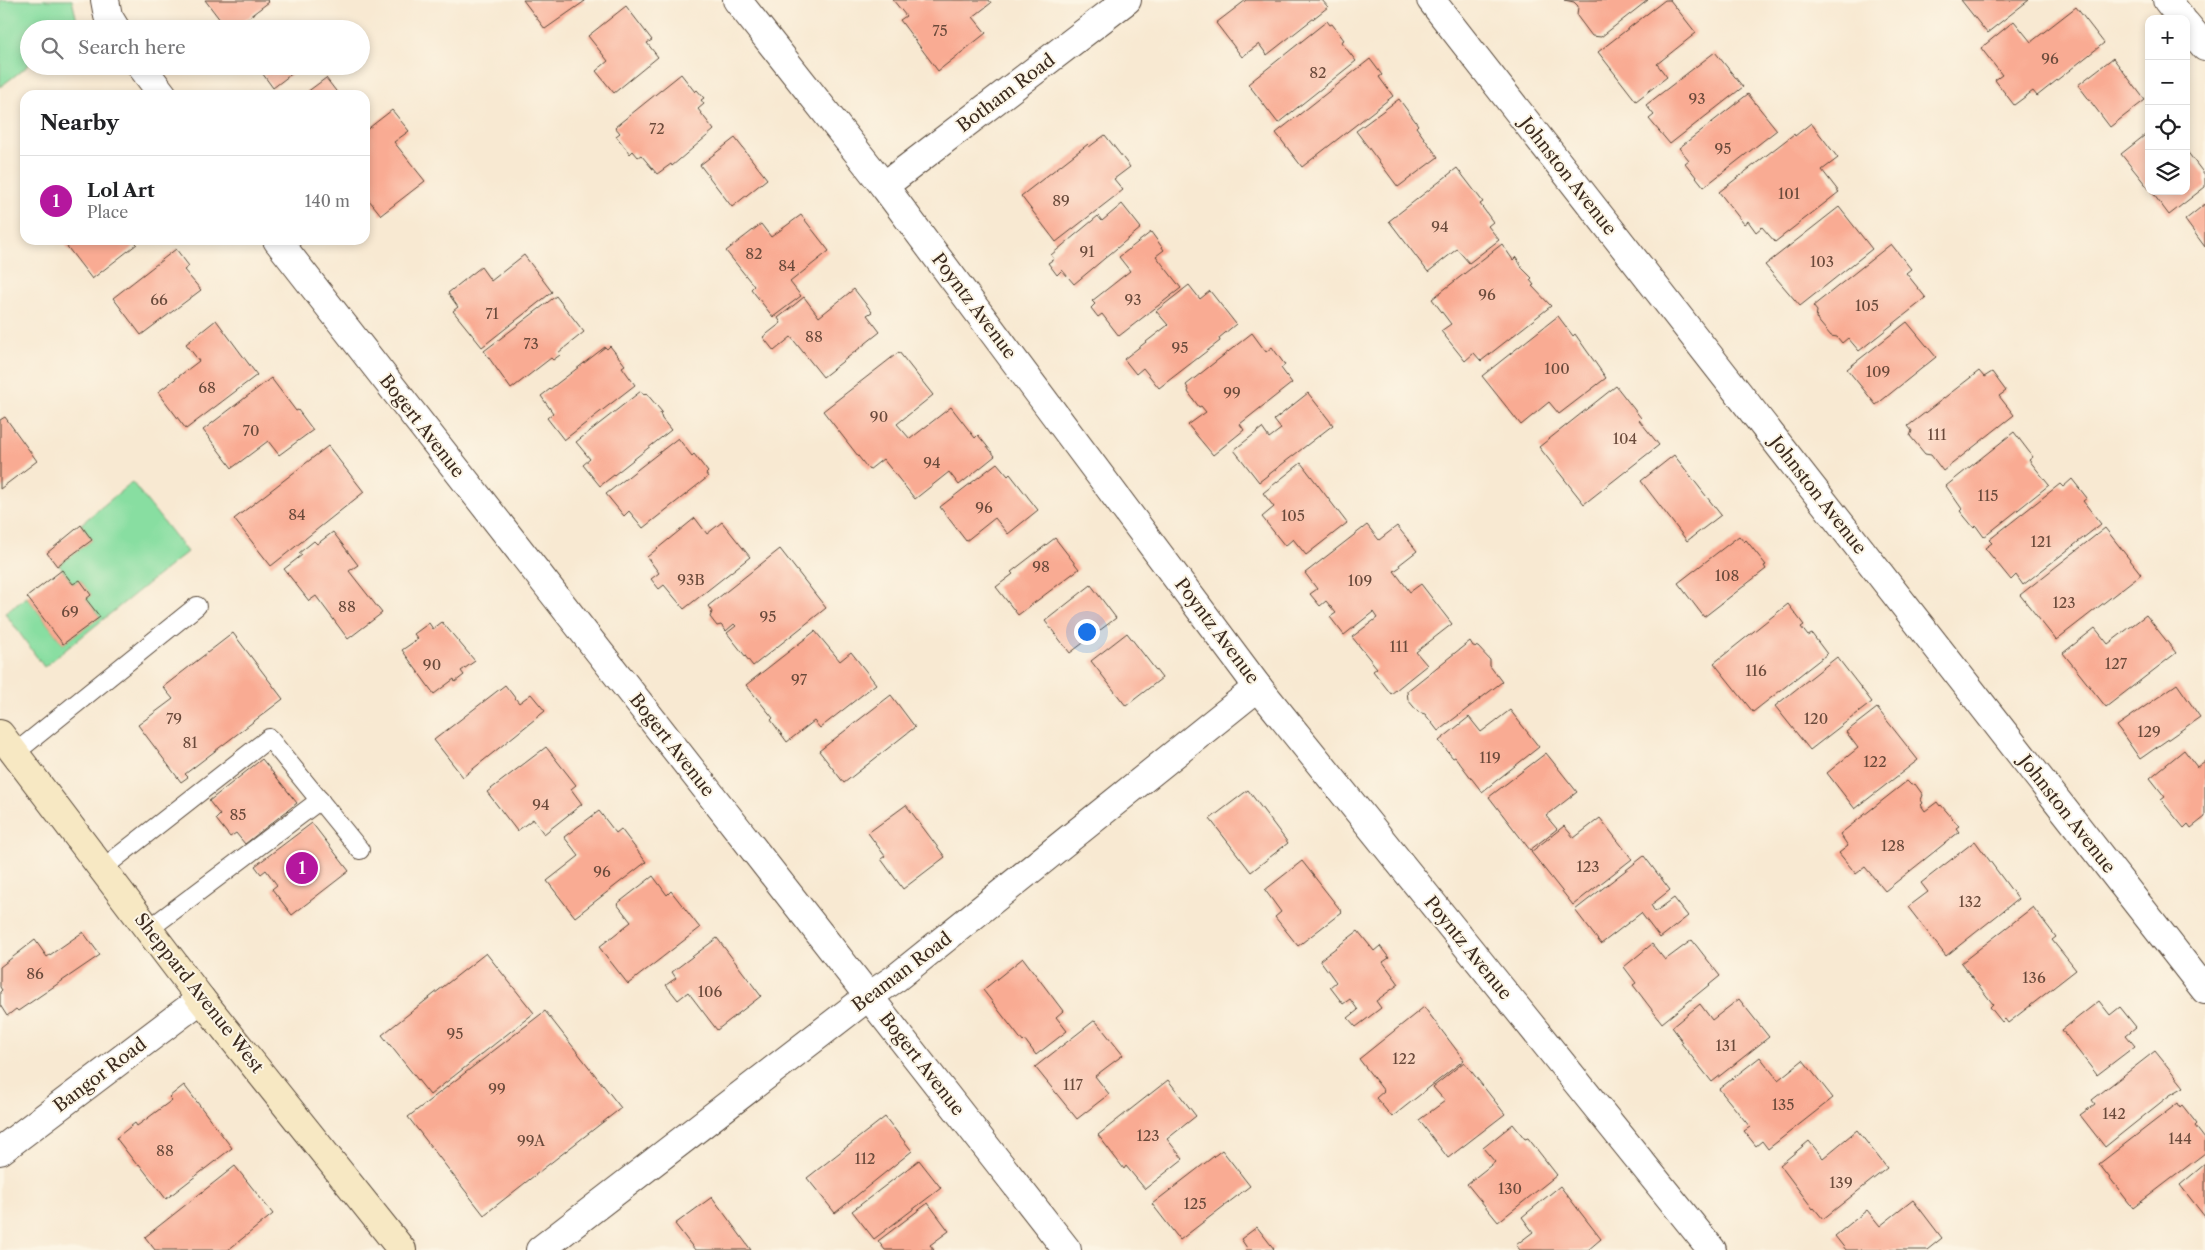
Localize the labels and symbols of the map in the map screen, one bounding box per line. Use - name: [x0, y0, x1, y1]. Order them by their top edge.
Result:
- house number: 75: [932, 21, 948, 40]
- street label: Botham Road: [953, 49, 1059, 137]
- house number: 96: [2041, 49, 2059, 68]
- house number: 82: [1309, 63, 1327, 82]
- house number: 93: [1688, 89, 1706, 108]
- street label: Johnston Avenue: [1513, 110, 1621, 240]
- house number: 72: [649, 119, 665, 138]
- house number: 95: [1715, 139, 1731, 158]
- house number: 101: [1778, 184, 1801, 203]
- house number: 89: [1052, 191, 1070, 210]
- house number: 94: [1431, 217, 1449, 236]
- house number: 91: [1079, 242, 1095, 261]
- house number: 82: [745, 244, 763, 263]
- street label: Poyntz Avenue: [927, 249, 1021, 363]
- house number: 103: [1810, 252, 1834, 271]
- house number: 84: [778, 256, 796, 275]
- house number: 96: [1478, 285, 1496, 304]
- house number: 66: [150, 290, 168, 309]
- house number: 93: [1124, 290, 1142, 309]
- house number: 105: [1855, 296, 1879, 315]
- house number: 71: [485, 304, 500, 323]
- house number: 88: [805, 327, 823, 346]
- house number: 73: [523, 334, 539, 353]
- house number: 95: [1172, 338, 1188, 357]
- house number: 100: [1544, 359, 1570, 378]
- house number: 109: [1866, 362, 1890, 381]
- street label: Bogert Avenue: [375, 370, 469, 482]
- house number: 68: [198, 378, 216, 397]
- house number: 99: [1223, 383, 1241, 402]
- house number: 90: [870, 407, 888, 426]
- house number: 70: [243, 421, 259, 440]
- house number: 111: [1928, 425, 1947, 444]
- house number: 104: [1613, 429, 1637, 448]
- street label: Johnston Avenue: [1763, 429, 1871, 559]
- house number: 94: [923, 453, 941, 472]
- house number: 115: [1978, 486, 1998, 505]
- house number: 96: [975, 498, 993, 517]
- house number: 84: [288, 505, 306, 524]
- house number: 105: [1281, 506, 1305, 525]
- house number: 121: [2030, 532, 2052, 551]
- house number: 98: [1032, 557, 1050, 576]
- house number: 108: [1715, 566, 1739, 585]
- house number: 93B: [677, 570, 705, 589]
- house number: 109: [1348, 571, 1372, 590]
- street label: Poyntz Avenue: [1170, 574, 1264, 688]
- house number: 123: [2052, 593, 2076, 612]
- house number: 88: [338, 597, 356, 616]
- house number: 69: [61, 602, 79, 621]
- house number: 95: [760, 607, 776, 626]
- your location: [1074, 619, 1100, 645]
- house number: 111: [1390, 637, 1409, 656]
- house number: 127: [2105, 654, 2128, 673]
- house number: 90: [423, 655, 441, 674]
- house number: 116: [1745, 661, 1767, 680]
- house number: 97: [791, 670, 808, 689]
- street label: Bogert Avenue: [625, 689, 719, 801]
- house number: 79: [166, 709, 182, 728]
- house number: 120: [1804, 709, 1828, 728]
- house number: 129: [2137, 722, 2161, 741]
- house number: 81: [182, 733, 198, 752]
- house number: 119: [1479, 748, 1501, 767]
- street label: Johnston Avenue: [2012, 748, 2120, 878]
- house number: 122: [1863, 752, 1887, 771]
- house number: 94: [532, 795, 550, 814]
- house number: 85: [229, 805, 247, 824]
- house number: 128: [1881, 836, 1905, 855]
- pin: 1: [286, 849, 318, 887]
- house number: 123: [1576, 857, 1600, 876]
- house number: 96: [593, 862, 611, 881]
- street label: Poyntz Avenue: [1420, 892, 1516, 1004]
- house number: 132: [1958, 892, 1982, 911]
- street label: Sheppard Avenue West: [130, 909, 269, 1078]
- street label: Beaman Road: [848, 927, 956, 1017]
- house number: 86: [26, 964, 44, 983]
- house number: 136: [2022, 968, 2046, 987]
- house number: 106: [698, 982, 723, 1001]
- street label: Bogert Avenue: [875, 1008, 969, 1120]
- house number: 95: [447, 1024, 463, 1043]
- street label: Bangor Road: [49, 1033, 151, 1117]
- house number: 131: [1716, 1036, 1737, 1055]
- house number: 122: [1392, 1049, 1416, 1068]
- house number: 117: [1063, 1075, 1084, 1094]
- house number: 99: [488, 1079, 506, 1098]
- house number: 135: [1772, 1095, 1794, 1114]
- house number: 142: [2102, 1104, 2126, 1123]
- house number: 123: [1136, 1126, 1160, 1145]
- house number: 144: [2168, 1129, 2192, 1148]
- house number: 99A: [517, 1131, 546, 1150]
- house number: 88: [156, 1141, 174, 1160]
- house number: 112: [854, 1149, 876, 1168]
- house number: 139: [1829, 1173, 1853, 1192]
- house number: 130: [1498, 1179, 1522, 1198]
- house number: 125: [1183, 1194, 1207, 1213]

